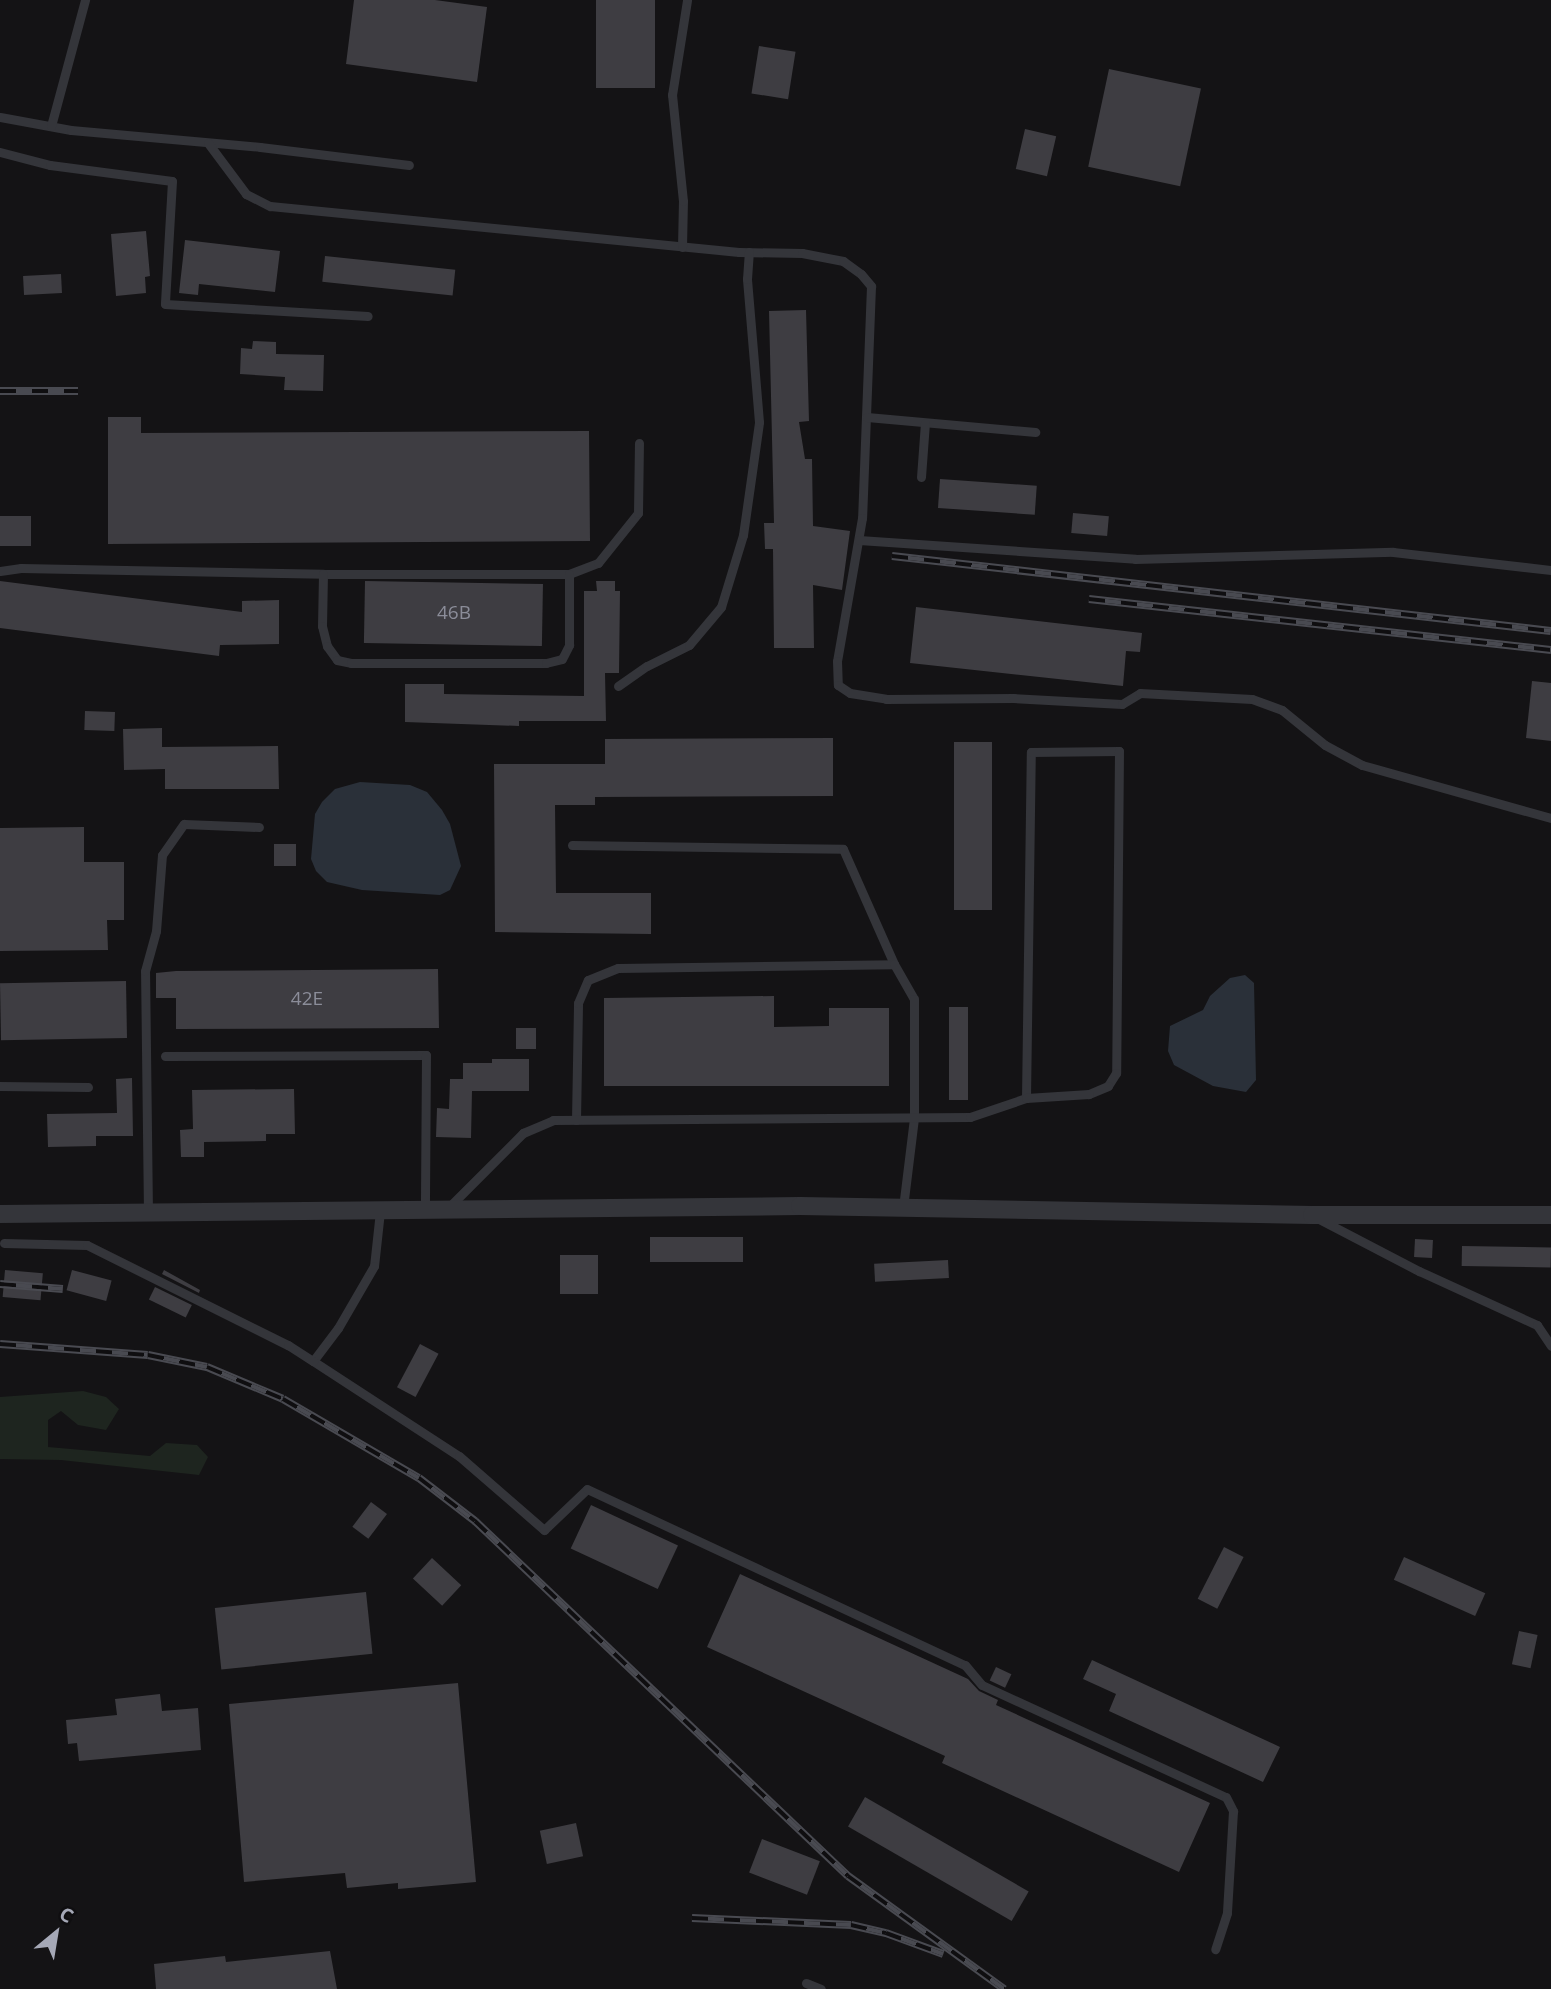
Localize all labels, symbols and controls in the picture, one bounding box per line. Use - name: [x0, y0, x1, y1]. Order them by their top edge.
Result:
- house number: 46В: [437, 602, 471, 624]
- house number: 42Е: [291, 988, 323, 1010]
- north arrow: [21, 1898, 91, 1968]
- text: С: [55, 1901, 78, 1929]

